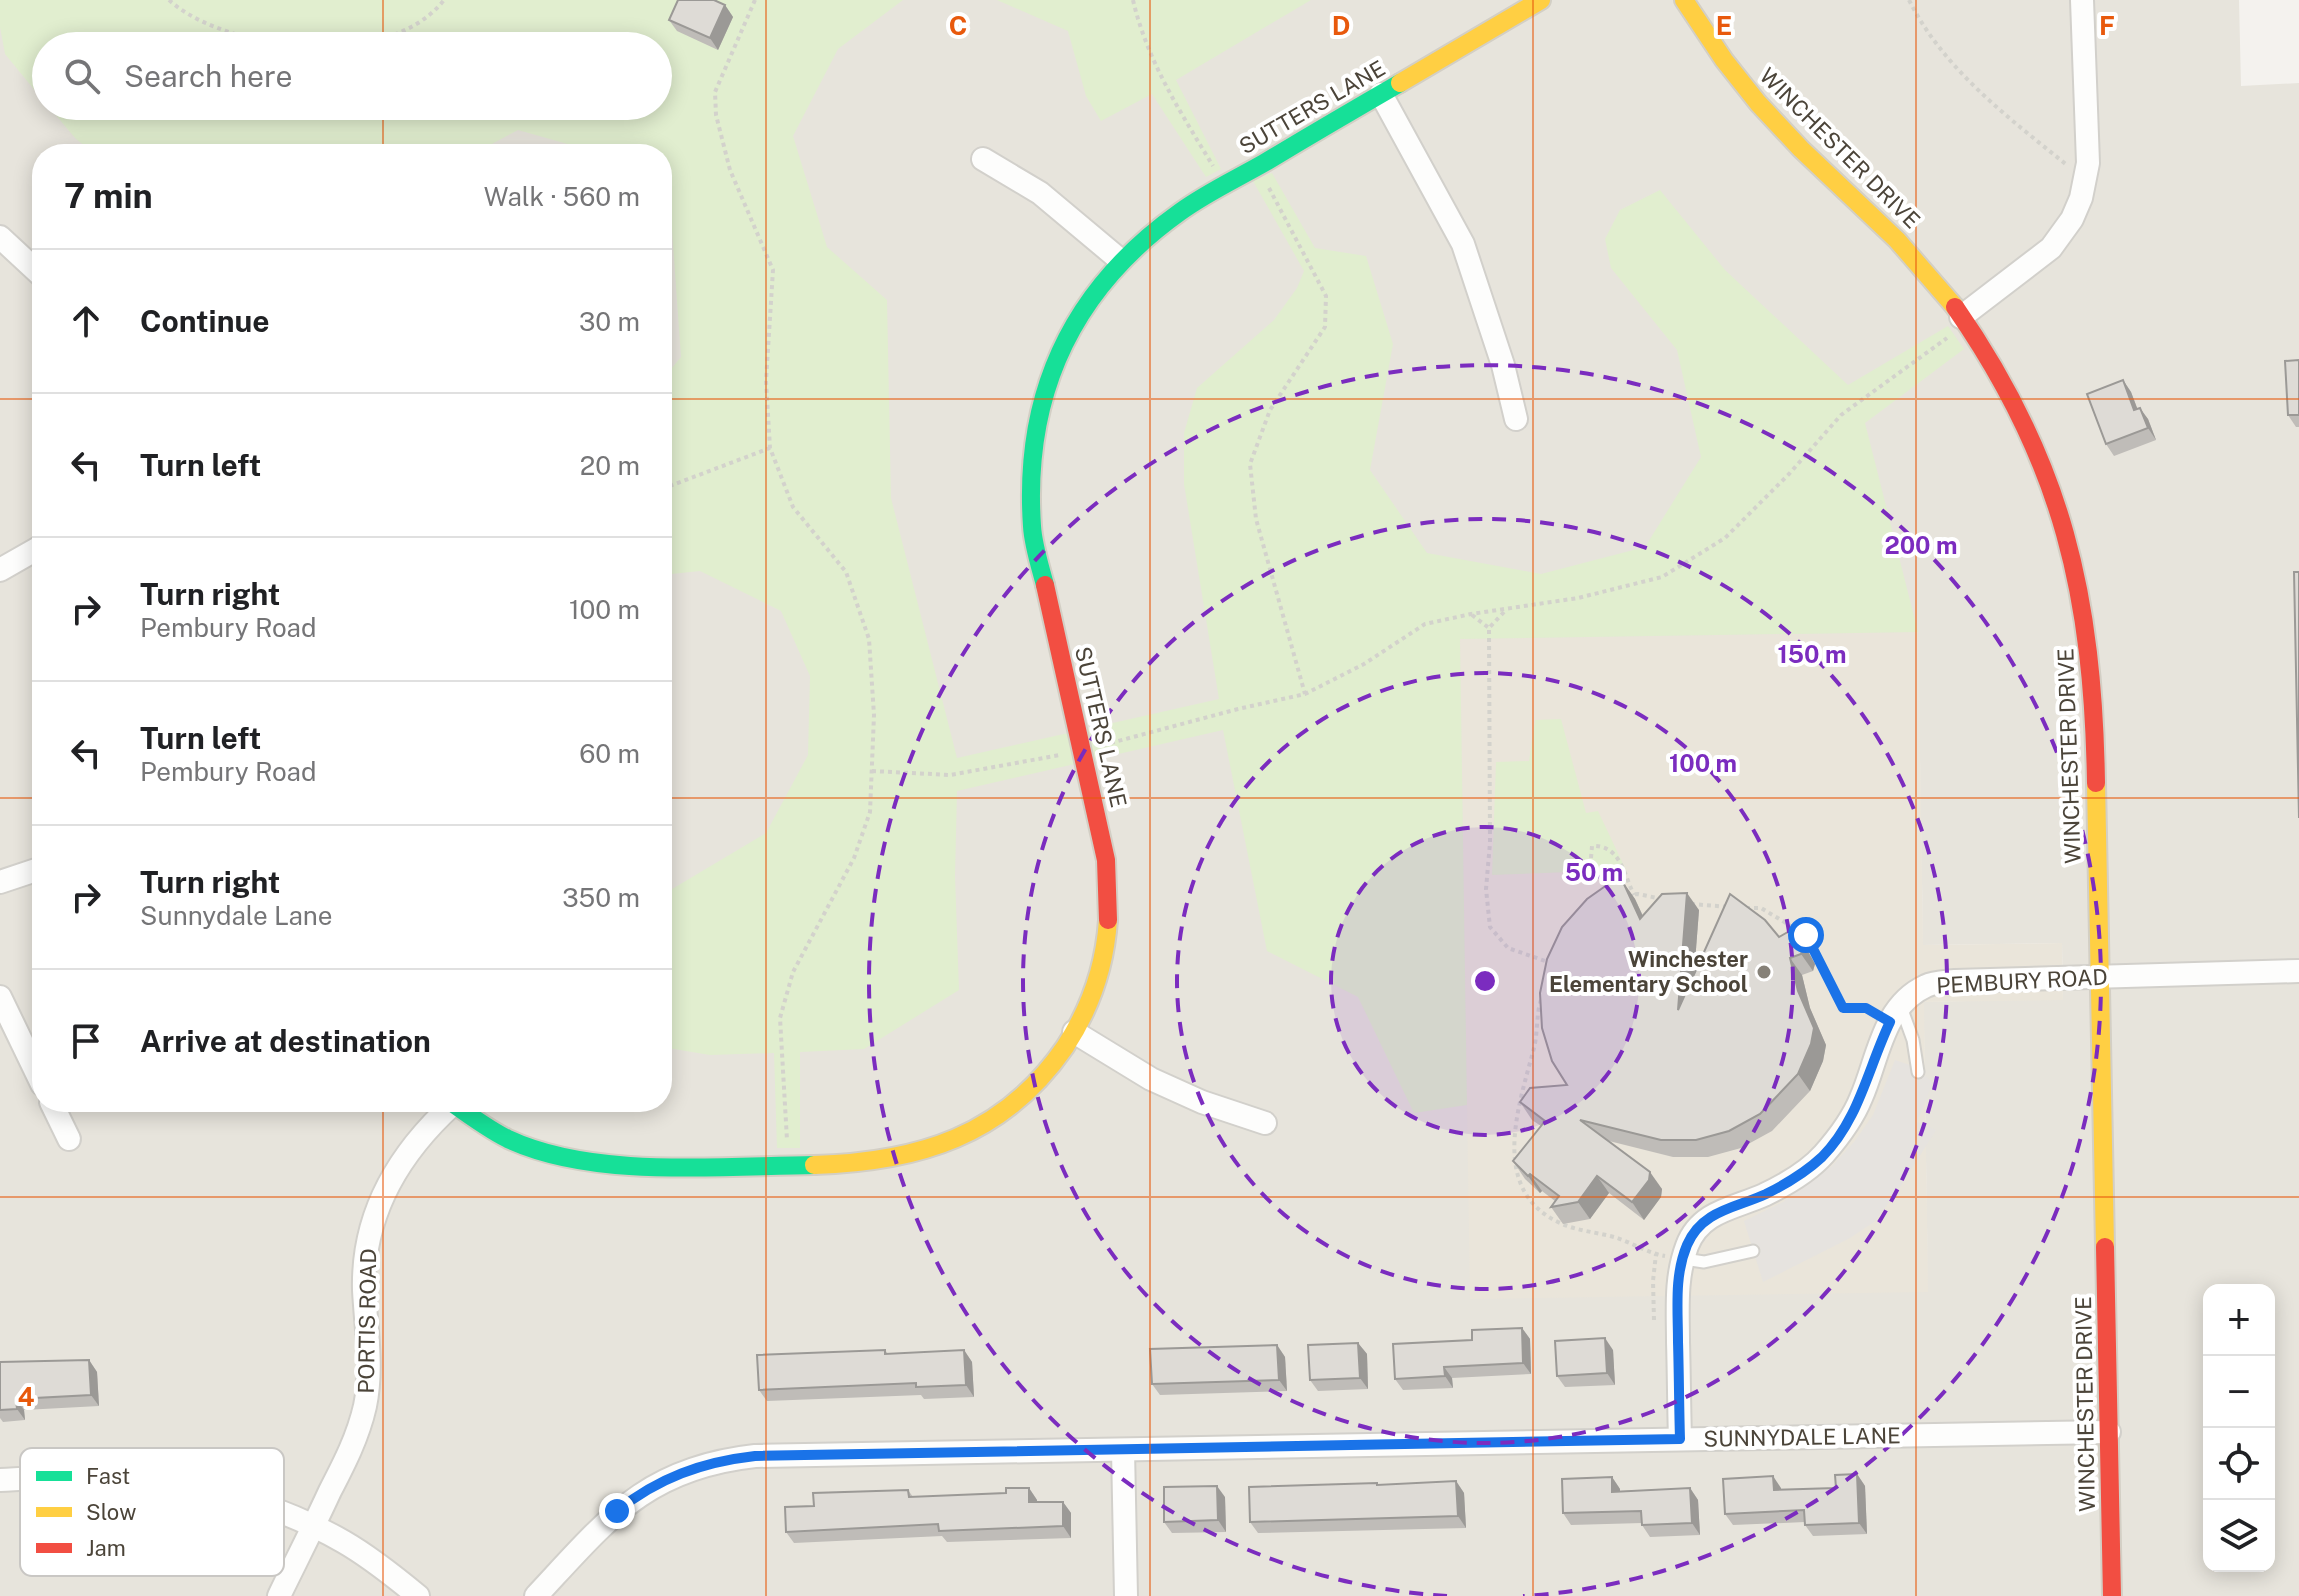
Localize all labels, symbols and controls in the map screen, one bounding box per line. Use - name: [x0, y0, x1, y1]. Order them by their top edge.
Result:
- text: C: [949, 10, 967, 41]
- text: D: [1332, 10, 1350, 41]
- text: E: [1716, 10, 1732, 41]
- text: F: [2099, 10, 2115, 41]
- search box: [32, 32, 672, 120]
- icon: search: [60, 54, 104, 98]
- street label: SUTTERS LANE: [1234, 55, 1390, 159]
- text: Search here: [124, 58, 292, 94]
- street label: WINCHESTER DRIVE: [1755, 63, 1925, 233]
- text: 7 min: [64, 176, 153, 216]
- text: Walk · 560 m: [484, 181, 640, 212]
- icon: ahead: [64, 299, 108, 343]
- text: Continue: [140, 303, 270, 339]
- text: 30 m: [579, 306, 640, 337]
- icon: left: [64, 443, 108, 487]
- text: Turn left: [140, 447, 261, 483]
- text: 20 m: [580, 450, 640, 481]
- text: 200 m: [1884, 531, 1958, 559]
- text: Turn right: [140, 576, 280, 612]
- icon: right: [64, 587, 108, 631]
- text: 100 m: [569, 594, 640, 625]
- text: Pembury Road: [140, 612, 317, 643]
- text: 150 m: [1778, 640, 1846, 668]
- street label: SUTTERS LANE: [1070, 644, 1132, 810]
- street label: WINCHESTER DRIVE: [2052, 648, 2086, 864]
- text: Turn left: [140, 720, 261, 756]
- icon: left: [64, 731, 108, 775]
- text: 60 m: [579, 738, 640, 769]
- text: 100 m: [1669, 749, 1737, 777]
- text: Pembury Road: [140, 756, 317, 787]
- text: 50 m: [1565, 858, 1623, 886]
- text: Turn right: [140, 864, 280, 900]
- icon: right: [64, 875, 108, 919]
- text: 350 m: [562, 882, 640, 913]
- text: Sunnydale Lane: [140, 900, 333, 931]
- route start: [1788, 917, 1824, 953]
- place label: Winchester Elementary School: [1549, 946, 1748, 997]
- marker: Winchester Elementary School: [1755, 963, 1773, 981]
- street label: PEMBURY ROAD: [1936, 964, 2108, 998]
- centre of rings: [1471, 967, 1499, 995]
- icon: arrive: [64, 1019, 108, 1063]
- text: Arrive at destination: [140, 1023, 431, 1059]
- street label: PORTIS ROAD: [353, 1248, 381, 1394]
- map controls: [2203, 1284, 2275, 1572]
- button: +: [2203, 1284, 2275, 1356]
- street label: WINCHESTER DRIVE: [2070, 1296, 2100, 1512]
- button: −: [2203, 1356, 2275, 1428]
- text: 4: [17, 1381, 35, 1412]
- street label: SUNNYDALE LANE: [1703, 1422, 1901, 1452]
- button: locate: [2203, 1428, 2275, 1500]
- legend: [20, 1448, 284, 1576]
- text: Fast: [86, 1463, 130, 1489]
- route end: [599, 1493, 635, 1529]
- text: Slow: [86, 1499, 136, 1525]
- button: layers: [2203, 1500, 2275, 1572]
- text: Jam: [86, 1535, 126, 1561]

